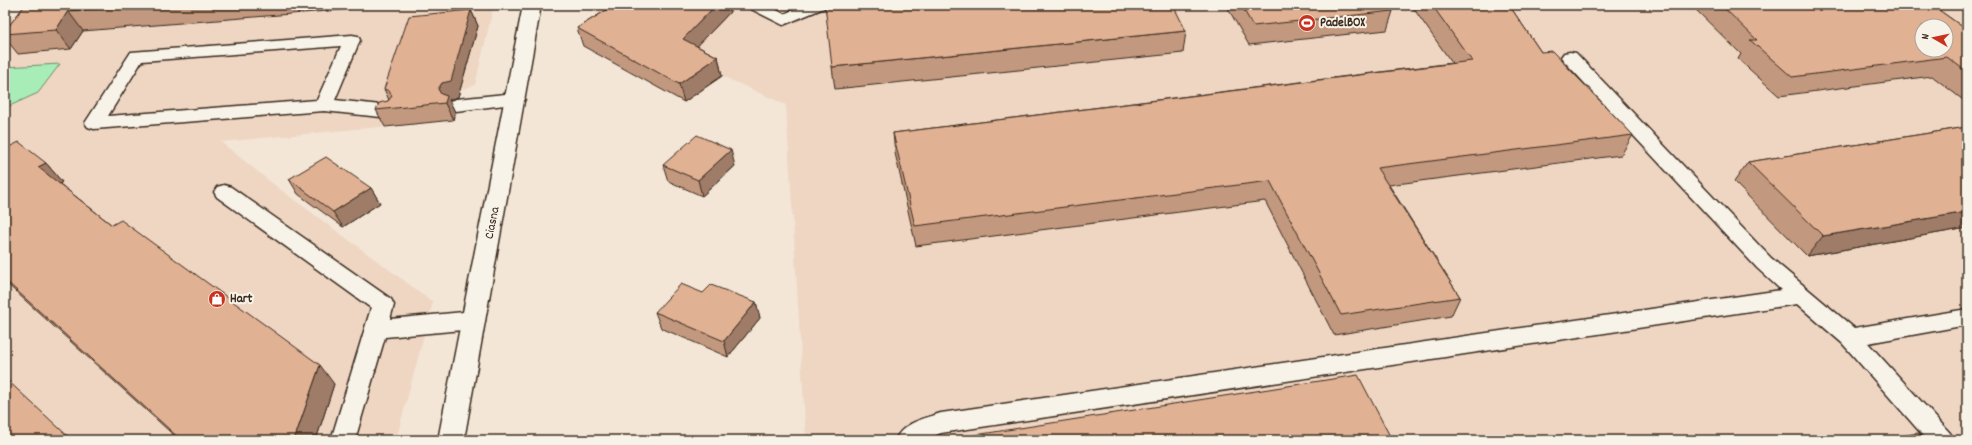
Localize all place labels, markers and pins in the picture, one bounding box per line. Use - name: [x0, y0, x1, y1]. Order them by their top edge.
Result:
- sports icon: PadelBOX: [1297, 13, 1317, 33]
- place label: PadelBOX: [1320, 14, 1366, 33]
- shop icon: Hart: [207, 289, 227, 309]
- place label: Hart: [230, 290, 253, 309]

